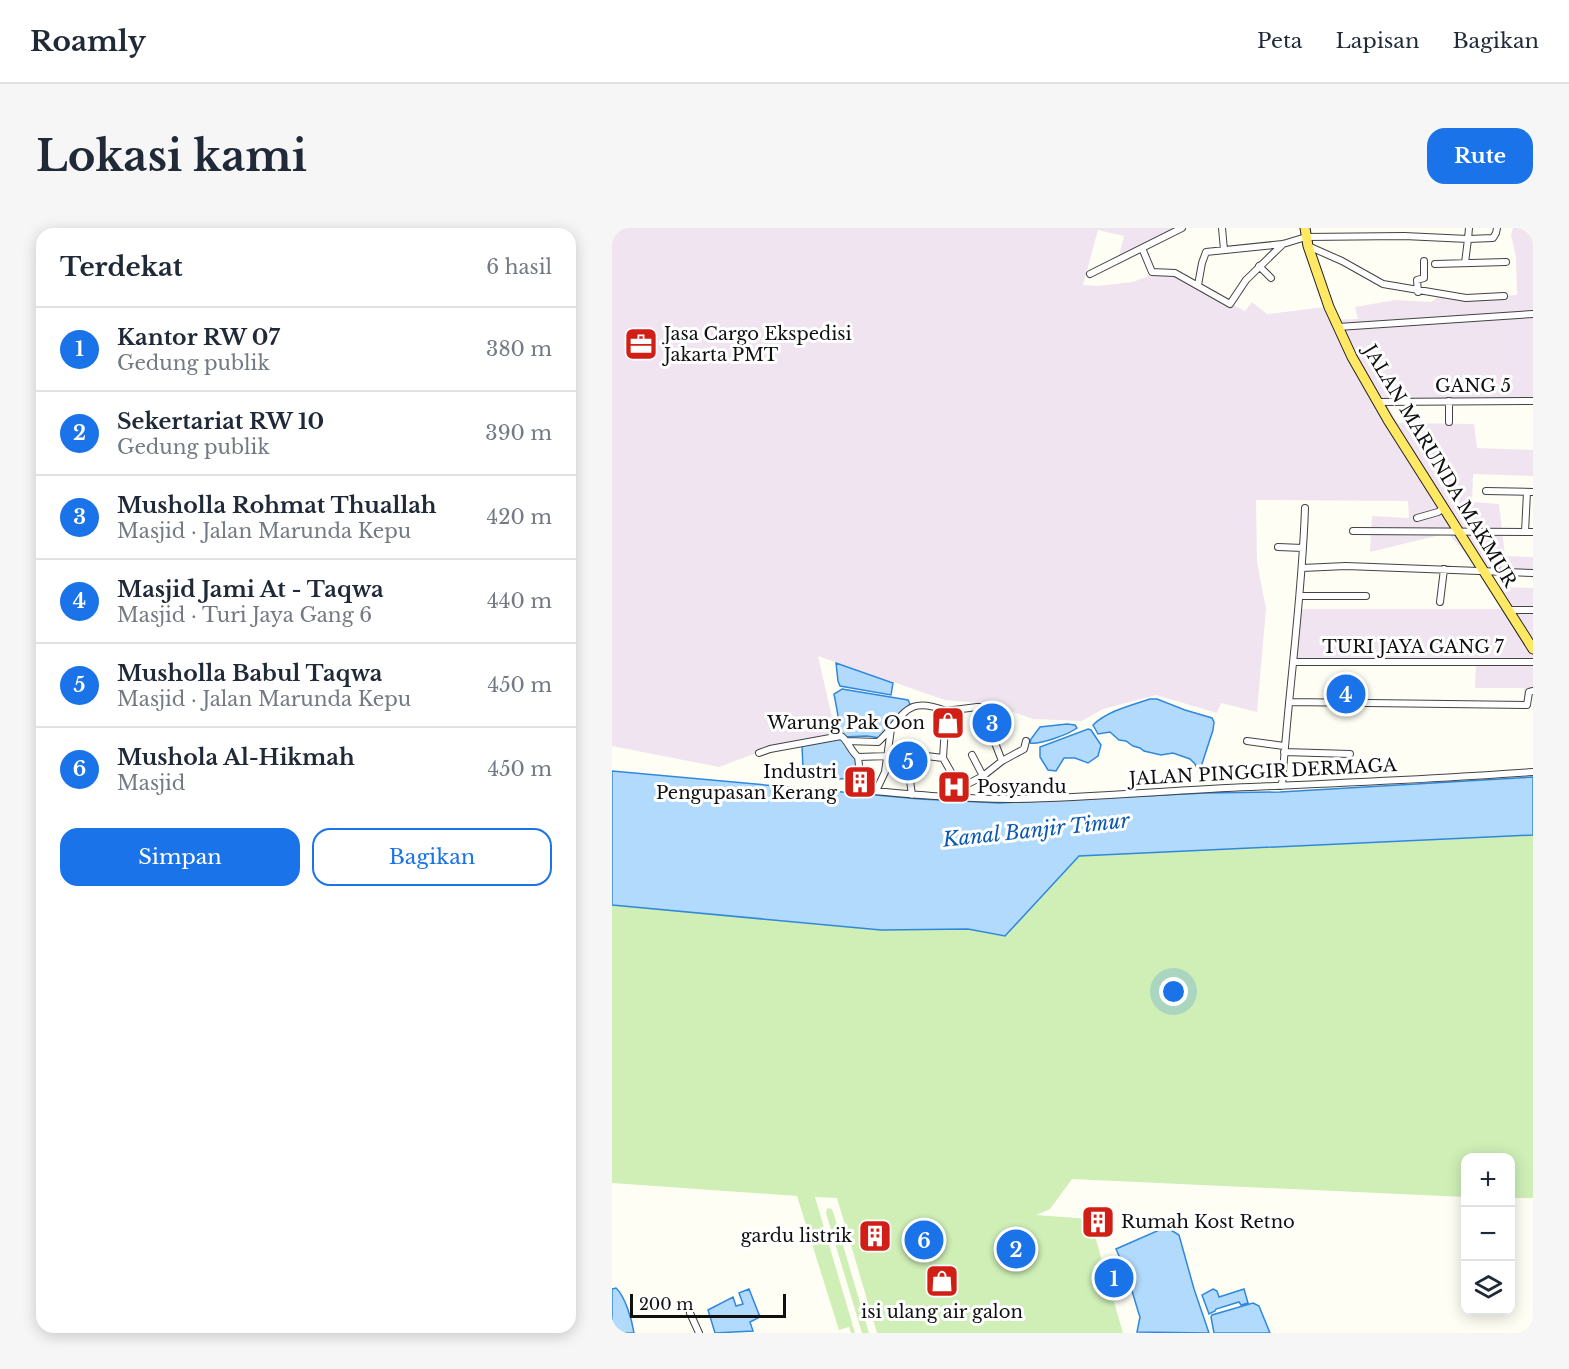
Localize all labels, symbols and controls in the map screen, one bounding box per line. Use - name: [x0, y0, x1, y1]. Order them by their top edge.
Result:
- text: Roamly: [30, 24, 146, 59]
- text: Peta: [1257, 28, 1303, 54]
- text: Lapisan: [1336, 28, 1419, 54]
- text: Bagikan: [1452, 28, 1539, 54]
- button: Rute: [1427, 128, 1533, 184]
- text: Lokasi kami: [36, 130, 307, 182]
- text: Terdekat: [60, 251, 183, 283]
- text: 6 hasil: [486, 255, 552, 279]
- place label: Jasa Cargo Ekspedisi Jakarta PMT: [662, 323, 852, 366]
- text: Kantor RW 07: [117, 324, 280, 351]
- office icon: Jasa Cargo Ekspedisi Jakarta PMT: [623, 326, 659, 362]
- text: 1: [75, 337, 84, 361]
- text: 380 m: [486, 337, 552, 361]
- street label: JALAN MARUNDA MAKMUR: [1358, 339, 1522, 592]
- text: Gedung publik: [117, 351, 270, 375]
- street label: GANG 5: [1435, 375, 1511, 397]
- text: Sekertariat RW 10: [117, 408, 324, 435]
- text: 2: [73, 421, 86, 445]
- text: 390 m: [485, 421, 552, 445]
- text: Gedung publik: [117, 435, 270, 459]
- text: Musholla Rohmat Thuallah: [117, 492, 437, 519]
- text: 3: [73, 505, 86, 529]
- text: 420 m: [487, 505, 552, 529]
- text: Masjid · Jalan Marunda Kepu: [117, 519, 411, 543]
- text: Masjid Jami At - Taqwa: [117, 576, 384, 603]
- text: 4: [73, 589, 86, 613]
- text: 440 m: [487, 589, 552, 613]
- text: Masjid · Turi Jaya Gang 6: [117, 603, 372, 627]
- street label: TURI JAYA GANG 7: [1322, 636, 1505, 658]
- text: Musholla Babul Taqwa: [117, 660, 382, 687]
- pin: 4: [1326, 672, 1366, 716]
- text: 5: [74, 673, 85, 697]
- text: 450 m: [487, 673, 552, 697]
- text: Masjid · Jalan Marunda Kepu: [117, 687, 411, 711]
- pin: 3: [972, 700, 1012, 746]
- shop icon: Warung Pak Oon: [930, 705, 966, 741]
- place label: Warung Pak Oon: [766, 712, 925, 734]
- pin: 5: [888, 738, 928, 784]
- text: Mushola Al-Hikmah: [117, 744, 355, 771]
- street label: JALAN PINGGIR DERMAGA: [1127, 754, 1398, 790]
- text: 6: [73, 757, 86, 781]
- text: 450 m: [487, 757, 552, 781]
- place label: Industri Pengupasan Kerang: [656, 761, 837, 804]
- building icon: Industri Pengupasan Kerang: [842, 764, 878, 800]
- hospital icon: Posyandu: [936, 769, 972, 805]
- text: Masjid: [117, 771, 185, 795]
- place label: Posyandu: [977, 776, 1067, 798]
- water label: Kanal Banjir Timur: [940, 808, 1131, 852]
- button: Simpan: [60, 828, 300, 886]
- button: Bagikan: [312, 828, 552, 886]
- your location: [1159, 977, 1188, 1006]
- map controls: [1461, 1153, 1515, 1315]
- button: +: [1461, 1153, 1515, 1207]
- building icon: Rumah Kost Retno: [1080, 1204, 1116, 1240]
- button: −: [1461, 1207, 1515, 1261]
- place label: Rumah Kost Retno: [1121, 1211, 1295, 1233]
- building icon: gardu listrik: [857, 1218, 893, 1254]
- pin: 6: [904, 1218, 944, 1262]
- place label: gardu listrik: [741, 1225, 852, 1247]
- pin: 2: [996, 1226, 1036, 1272]
- pin: 1: [1094, 1256, 1134, 1300]
- button: layers: [1461, 1261, 1515, 1315]
- shop icon: isi ulang air galon: [924, 1263, 960, 1299]
- scale bar: [630, 1291, 786, 1318]
- text: 200 m: [639, 1294, 693, 1314]
- place label: isi ulang air galon: [861, 1301, 1023, 1323]

